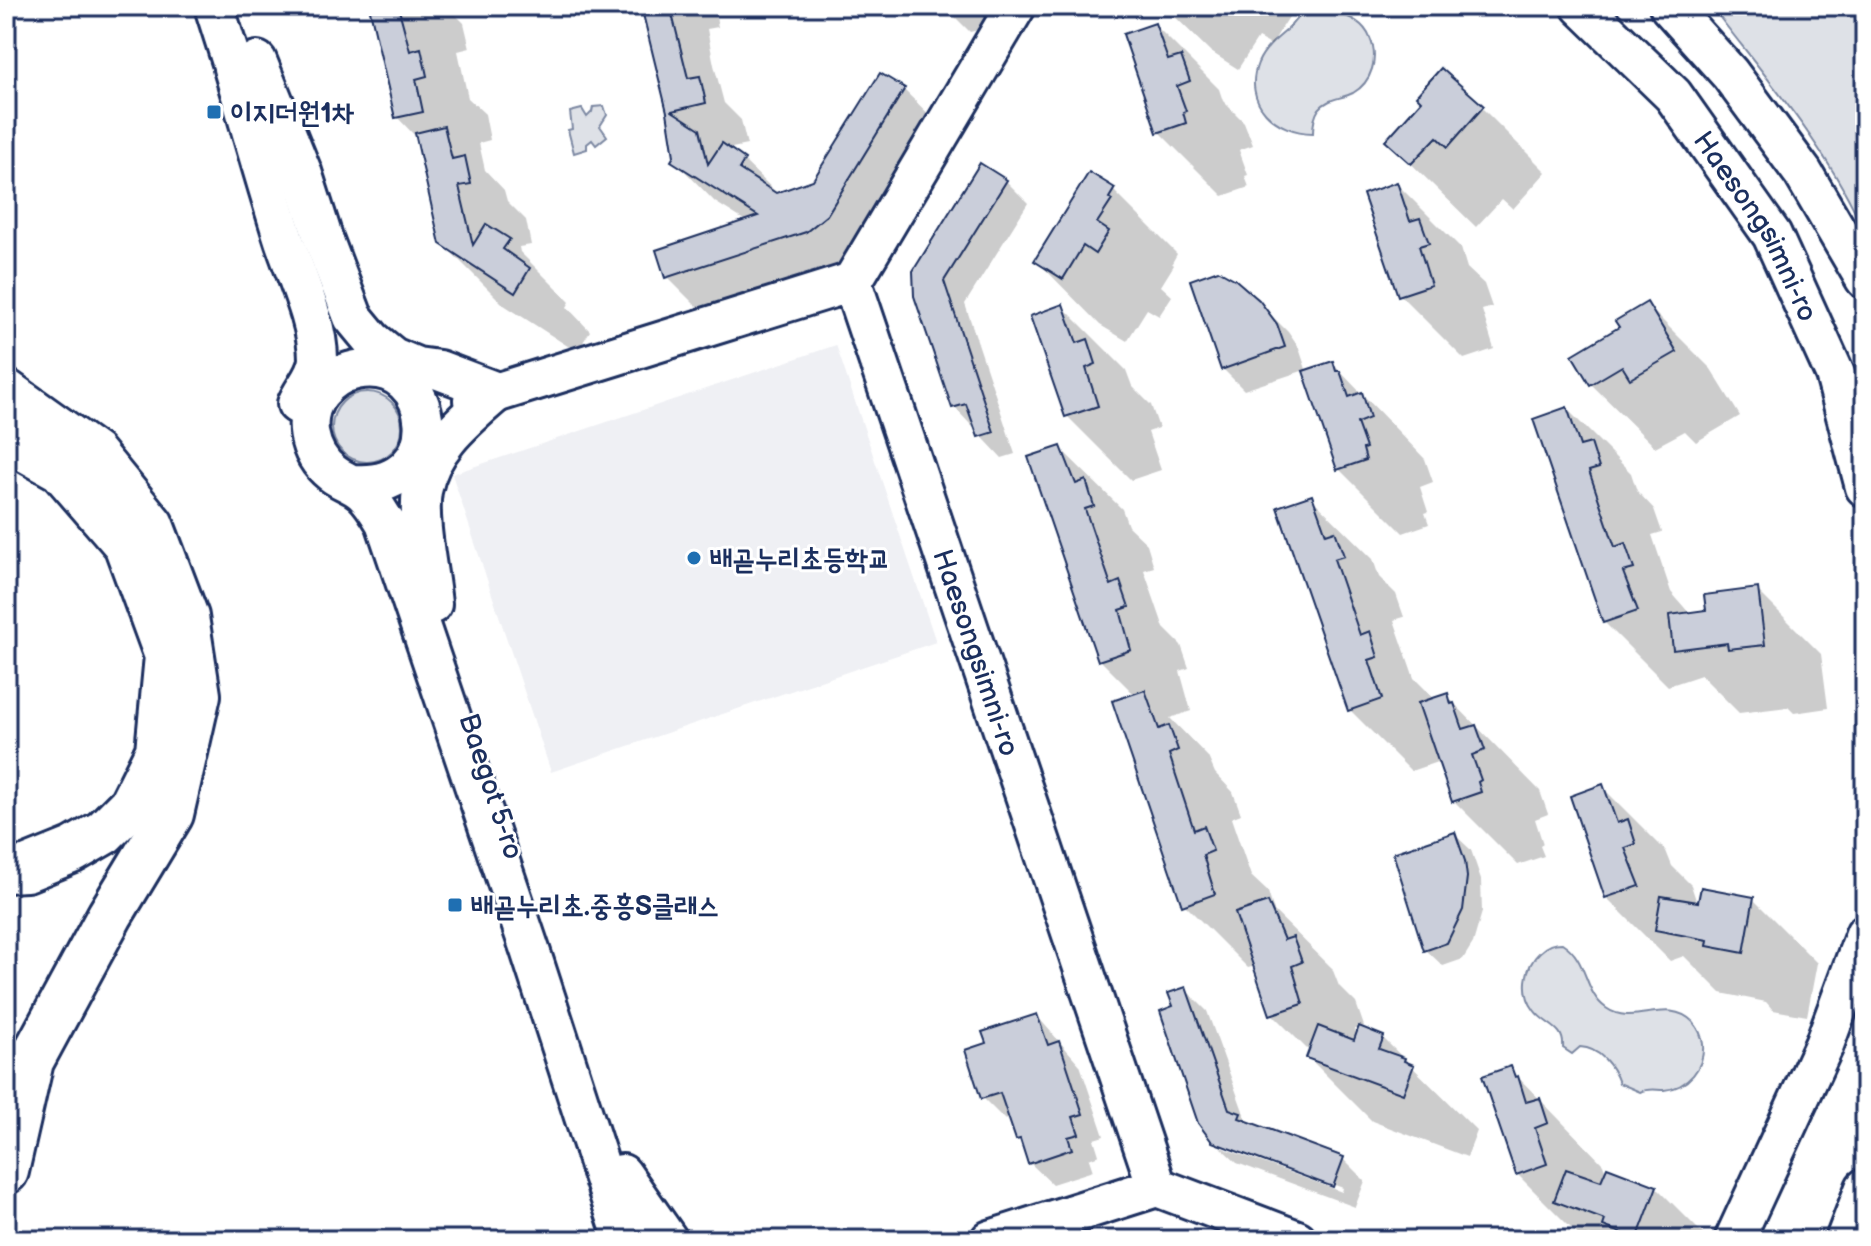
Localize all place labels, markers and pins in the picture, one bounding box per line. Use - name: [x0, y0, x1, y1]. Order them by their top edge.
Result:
- place label: 이지더원1차: [230, 97, 354, 130]
- marker: 이지더원1차: [205, 103, 223, 121]
- place label: 배곧누리초등학교: [710, 543, 890, 576]
- marker: 배곧누리초등학교: [685, 549, 703, 567]
- place label: 배곧누리초.중흥S클래스: [471, 890, 719, 923]
- marker: 배곧누리초.중흥S클래스: [446, 896, 464, 914]

